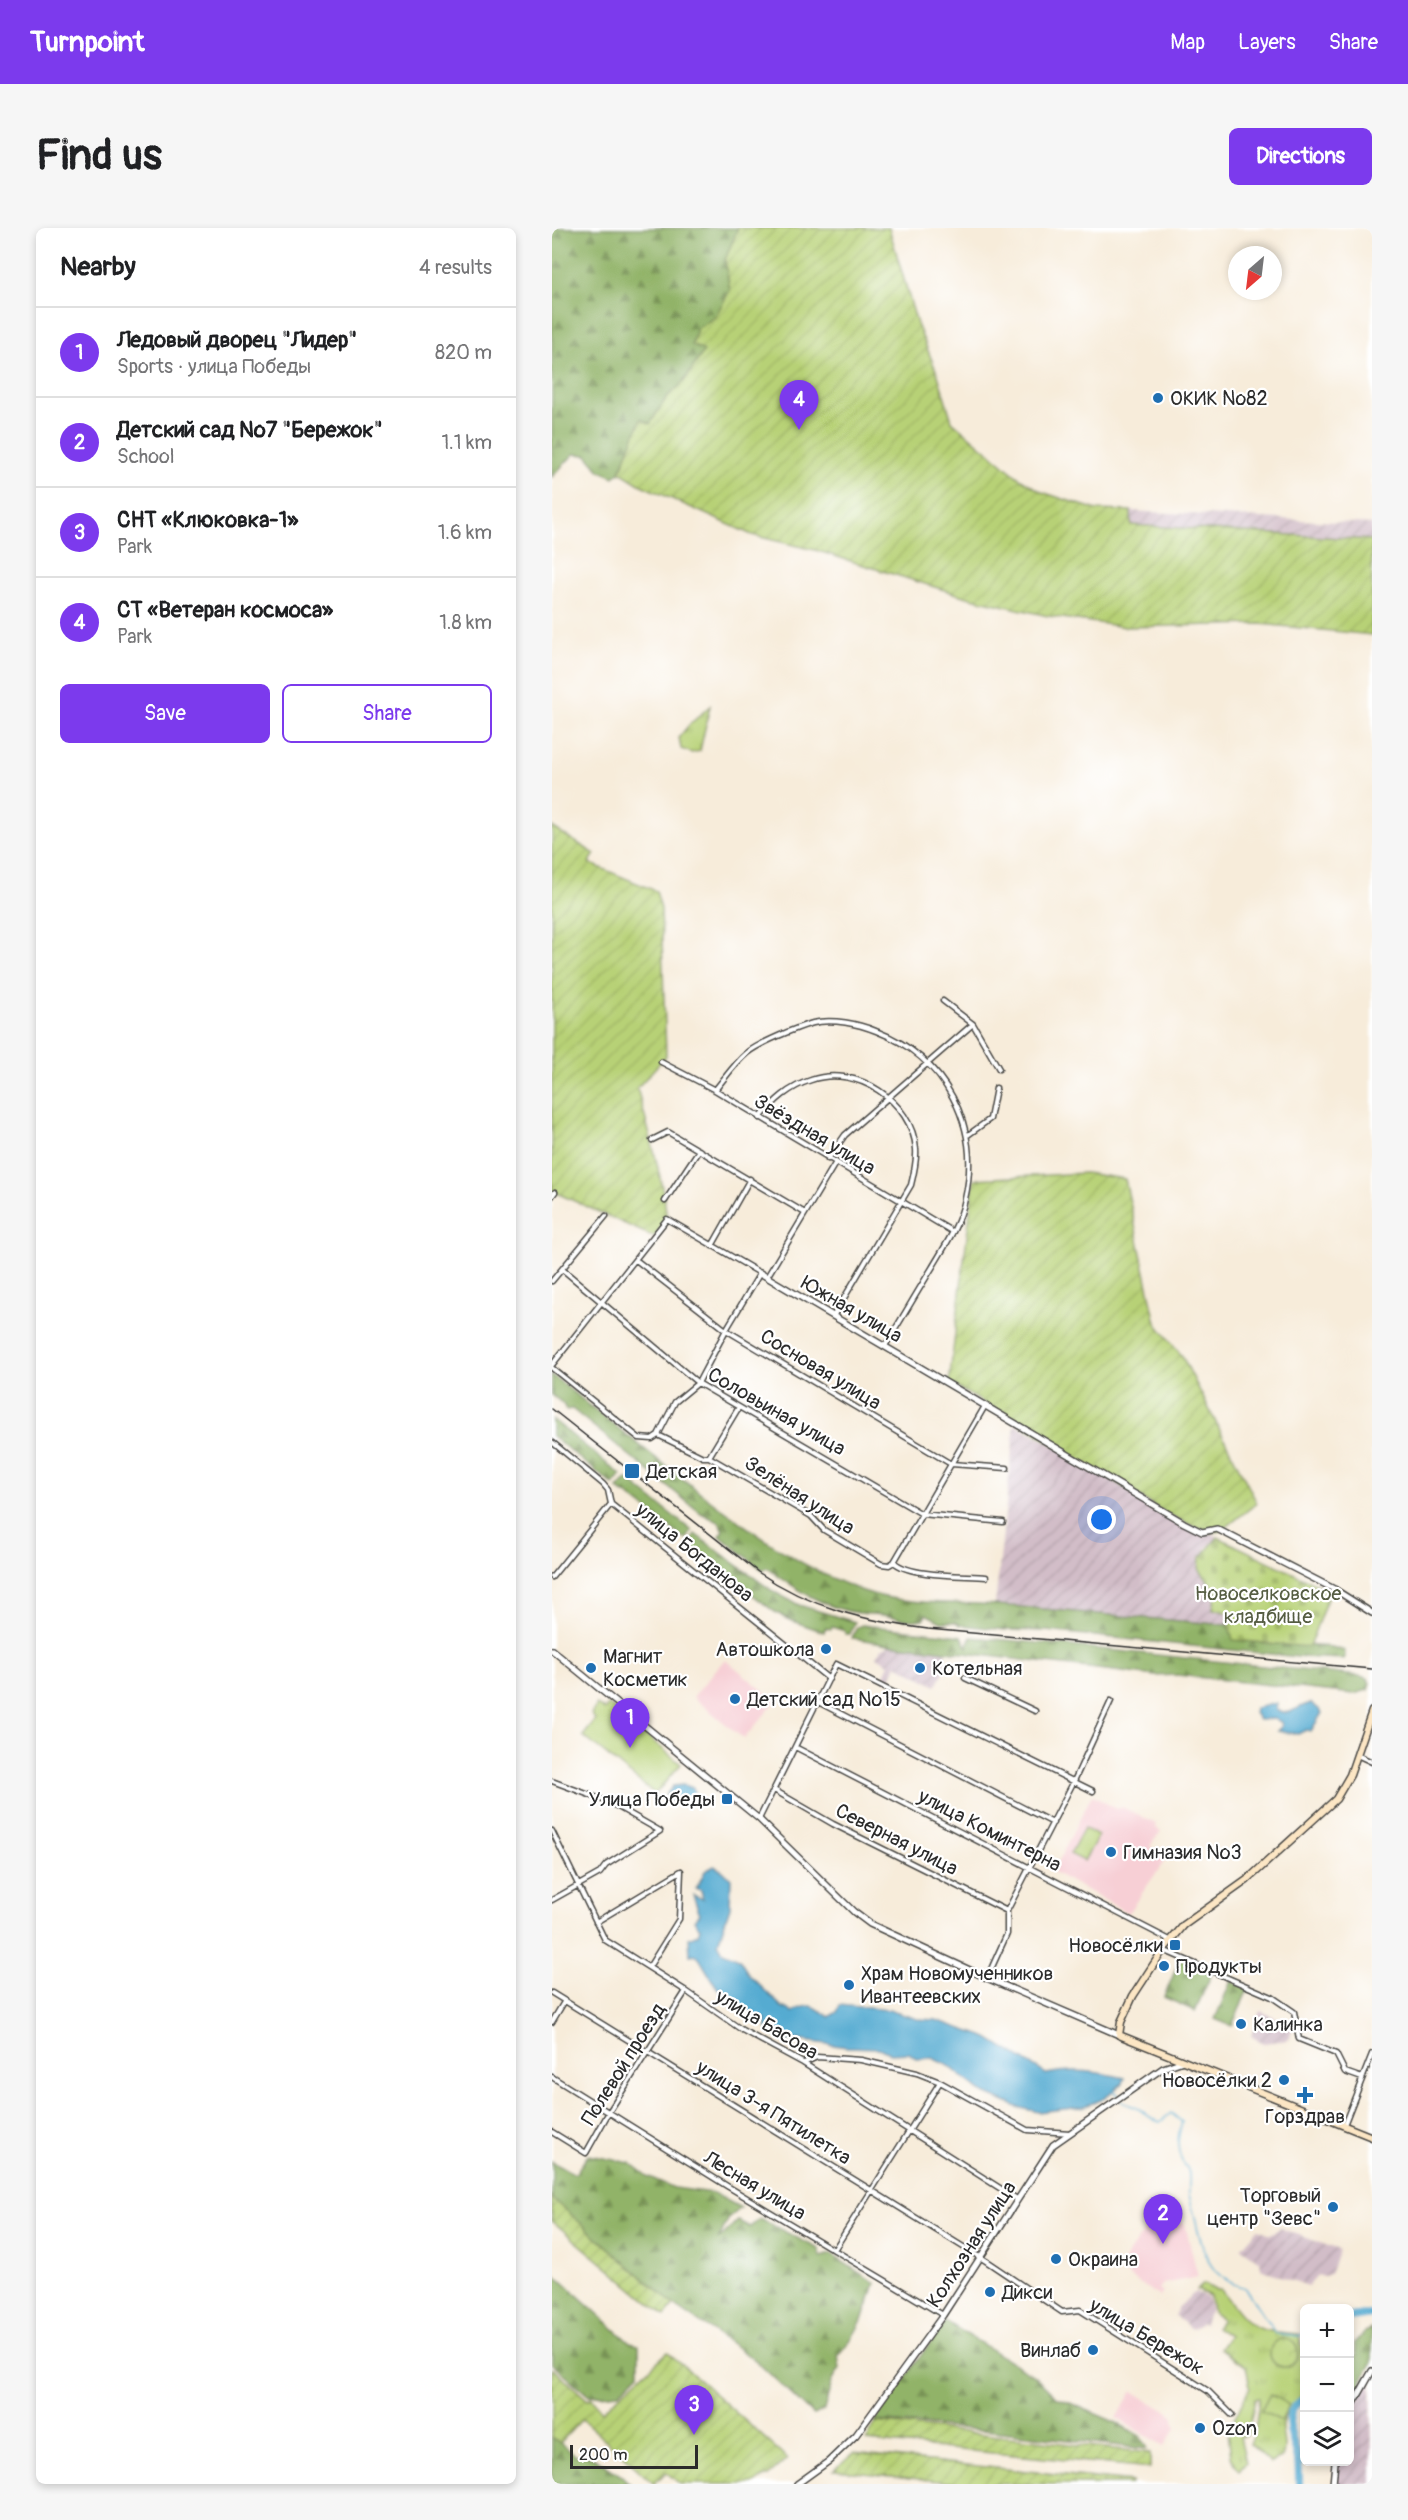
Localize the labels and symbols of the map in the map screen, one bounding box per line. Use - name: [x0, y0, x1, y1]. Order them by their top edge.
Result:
- north arrow: [1228, 246, 1282, 300]
- pin: 4: [780, 380, 818, 430]
- place label: ОКИК №82: [1170, 386, 1268, 411]
- marker: ОКИК №82: [1151, 391, 1165, 405]
- street label: Звёздная улица: [750, 1088, 880, 1180]
- street label: Южная улица: [797, 1270, 907, 1348]
- street label: Сосновая улица: [756, 1324, 886, 1415]
- street label: Соловьиная улица: [703, 1362, 850, 1461]
- street label: Зелёная улица: [740, 1451, 859, 1540]
- place label: Детская: [645, 1459, 717, 1484]
- marker: Детская: [623, 1462, 641, 1480]
- street label: улица Богданова: [630, 1497, 759, 1607]
- your location: [1087, 1505, 1116, 1534]
- park label: Новоселковское кладбище: [1195, 1581, 1341, 1629]
- place label: Автошкола: [715, 1637, 814, 1662]
- marker: Автошкола: [819, 1642, 833, 1656]
- place label: Магнит Косметик: [603, 1644, 688, 1692]
- place label: Котельная: [932, 1656, 1023, 1681]
- marker: Магнит Косметик: [584, 1661, 598, 1675]
- marker: Котельная: [913, 1661, 927, 1675]
- place label: Детский сад №15: [746, 1687, 901, 1712]
- marker: Детский сад №15: [728, 1692, 742, 1706]
- pin: 1: [610, 1698, 650, 1748]
- street label: улица Коминтерна: [913, 1783, 1065, 1877]
- place label: Улица Победы: [588, 1787, 715, 1812]
- marker: Улица Победы: [720, 1792, 734, 1806]
- street label: Северная улица: [831, 1798, 962, 1881]
- place label: Гимназия №3: [1123, 1840, 1242, 1865]
- marker: Гимназия №3: [1104, 1845, 1118, 1859]
- place label: Новосёлки: [1068, 1933, 1163, 1958]
- marker: Новосёлки: [1168, 1938, 1182, 1952]
- place label: Продукты: [1176, 1954, 1262, 1979]
- marker: Продукты: [1157, 1959, 1171, 1973]
- place label: Храм Новомученников Ивантеевских: [861, 1961, 1053, 2009]
- marker: Храм Новомученников Ивантеевских: [842, 1978, 856, 1992]
- street label: улица Басова: [710, 1983, 823, 2065]
- street label: Полевой проезд: [576, 1998, 671, 2130]
- place label: Калинка: [1253, 2012, 1323, 2037]
- marker: Калинка: [1234, 2017, 1248, 2031]
- street label: улица 3-я Пятилетка: [691, 2054, 856, 2170]
- place label: Новосёлки 2: [1162, 2068, 1272, 2093]
- marker: Новосёлки 2: [1277, 2073, 1291, 2087]
- marker: Горздрав: [1298, 2088, 1312, 2102]
- place label: Горздрав: [1265, 2104, 1345, 2129]
- street label: Лесная улица: [698, 2145, 810, 2226]
- street label: Колхозная улица: [921, 2176, 1022, 2312]
- place label: Торговый центр "Зевс": [1207, 2183, 1321, 2231]
- pin: 2: [1144, 2194, 1182, 2244]
- marker: Торговый центр "Зевс": [1326, 2200, 1340, 2214]
- place label: Окраина: [1068, 2247, 1138, 2272]
- marker: Окраина: [1049, 2252, 1063, 2266]
- place label: Дикси: [1001, 2280, 1052, 2305]
- marker: Дикси: [983, 2285, 997, 2299]
- street label: улица Бережок: [1084, 2292, 1209, 2380]
- place label: Винлаб: [1020, 2338, 1081, 2363]
- marker: Винлаб: [1086, 2343, 1100, 2357]
- pin: 3: [674, 2386, 714, 2435]
- place label: Ozon: [1212, 2416, 1257, 2441]
- marker: Ozon: [1193, 2421, 1207, 2435]
- scale bar: [570, 2442, 698, 2470]

